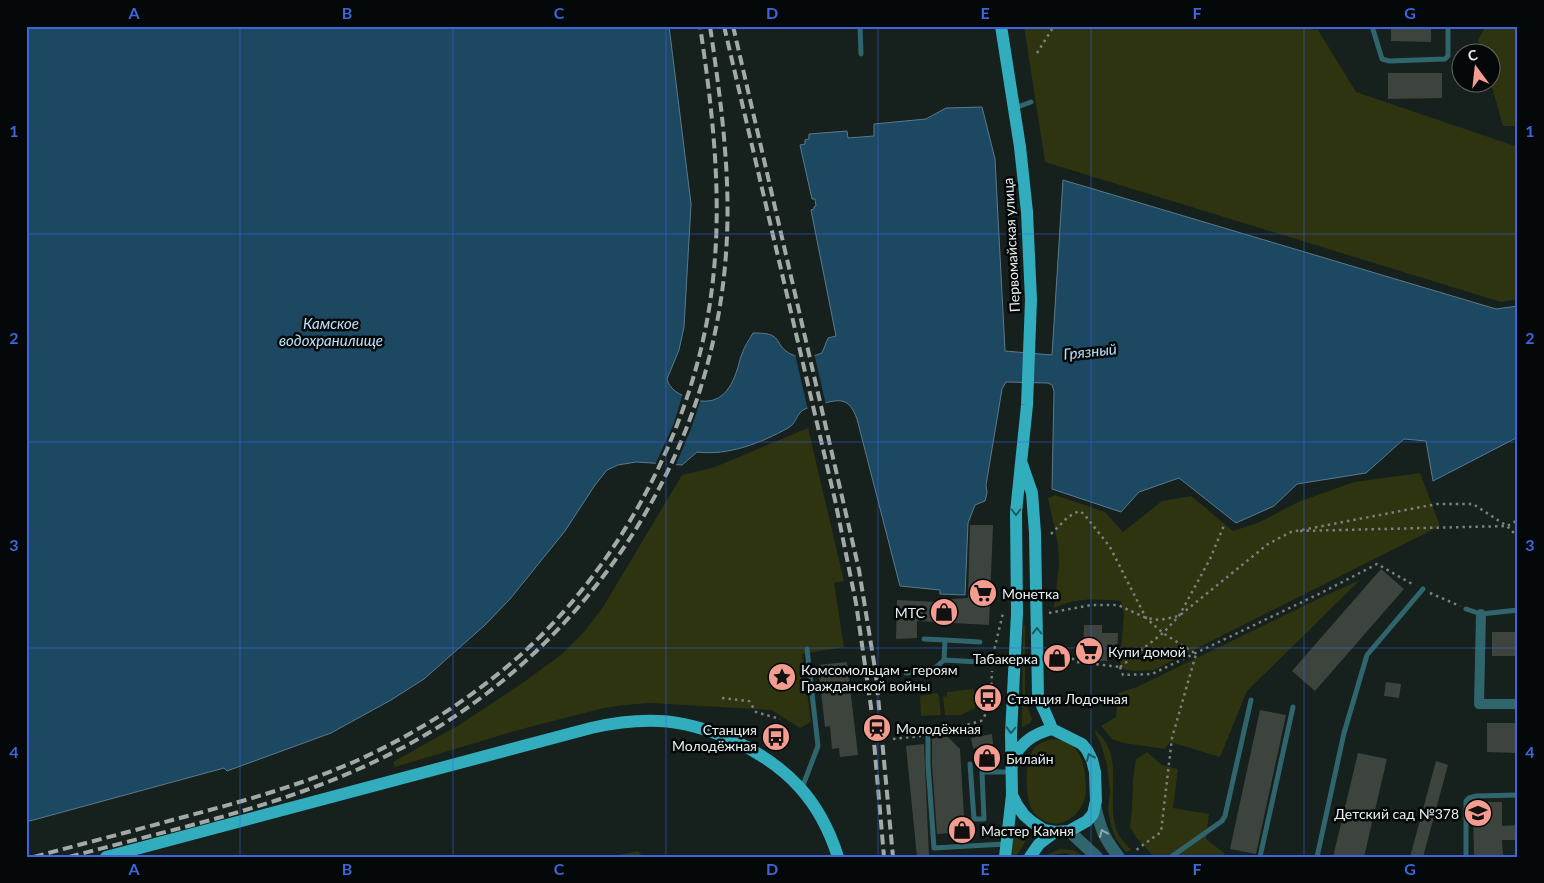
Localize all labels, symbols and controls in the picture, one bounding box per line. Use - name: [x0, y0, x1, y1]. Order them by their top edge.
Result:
- text: A: [127, 3, 140, 22]
- text: B: [342, 3, 352, 22]
- text: C: [554, 3, 565, 22]
- text: D: [766, 3, 778, 22]
- text: E: [980, 3, 990, 22]
- text: F: [1192, 3, 1202, 22]
- text: G: [1404, 3, 1416, 22]
- north arrow: [1452, 42, 1502, 92]
- text: С: [1466, 45, 1480, 64]
- text: 1: [9, 121, 19, 140]
- text: 1: [1525, 121, 1535, 140]
- street label: Первомайская улица: [999, 177, 1023, 313]
- water label: Камское водохранилище: [279, 314, 383, 349]
- text: 2: [9, 328, 19, 347]
- text: 2: [1525, 328, 1535, 347]
- water label: Грязный: [1062, 339, 1118, 363]
- one-way arrow: [1011, 509, 1021, 517]
- text: 3: [9, 535, 19, 554]
- text: 3: [1525, 535, 1535, 554]
- supermarket icon: Монетка: [968, 578, 998, 608]
- place label: Монетка: [1002, 585, 1059, 602]
- shop icon: МТС: [929, 597, 959, 627]
- place label: МТС: [895, 604, 926, 621]
- one-way arrow: [1032, 626, 1042, 634]
- supermarket icon: Купи домой: [1074, 636, 1104, 666]
- shop icon: Табакерка: [1042, 643, 1072, 673]
- place label: Купи домой: [1108, 643, 1186, 660]
- place label: Табакерка: [973, 650, 1038, 667]
- place label: Комсомольцам - героям Гражданской войны: [801, 661, 958, 694]
- place icon: Комсомольцам - героям Гражданской войны: [767, 662, 797, 692]
- bus stop icon: Станция Лодочная: [973, 683, 1003, 713]
- place label: Станция Лодочная: [1007, 690, 1128, 707]
- station icon: Молодёжная: [862, 713, 892, 743]
- place label: Молодёжная: [896, 720, 981, 737]
- place label: Станция Молодёжная: [672, 721, 757, 754]
- bus stop icon: Станция Молодёжная: [761, 722, 791, 752]
- one-way arrow: [1006, 727, 1017, 735]
- text: 4: [9, 742, 19, 761]
- text: 4: [1525, 742, 1535, 761]
- shop icon: Билайн: [972, 743, 1002, 773]
- place label: Билайн: [1006, 750, 1054, 767]
- one-way arrow: [1085, 753, 1096, 762]
- school or university icon: Детский сад №378: [1463, 798, 1493, 828]
- place label: Детский сад №378: [1334, 805, 1459, 822]
- shop icon: Мастер Камня: [947, 815, 977, 845]
- place label: Мастер Камня: [981, 822, 1074, 839]
- one-way arrow: [1099, 829, 1110, 838]
- text: A: [127, 859, 140, 878]
- text: B: [342, 859, 352, 878]
- text: C: [554, 859, 565, 878]
- text: D: [766, 859, 778, 878]
- text: E: [980, 859, 990, 878]
- text: F: [1192, 859, 1202, 878]
- text: G: [1404, 859, 1416, 878]

